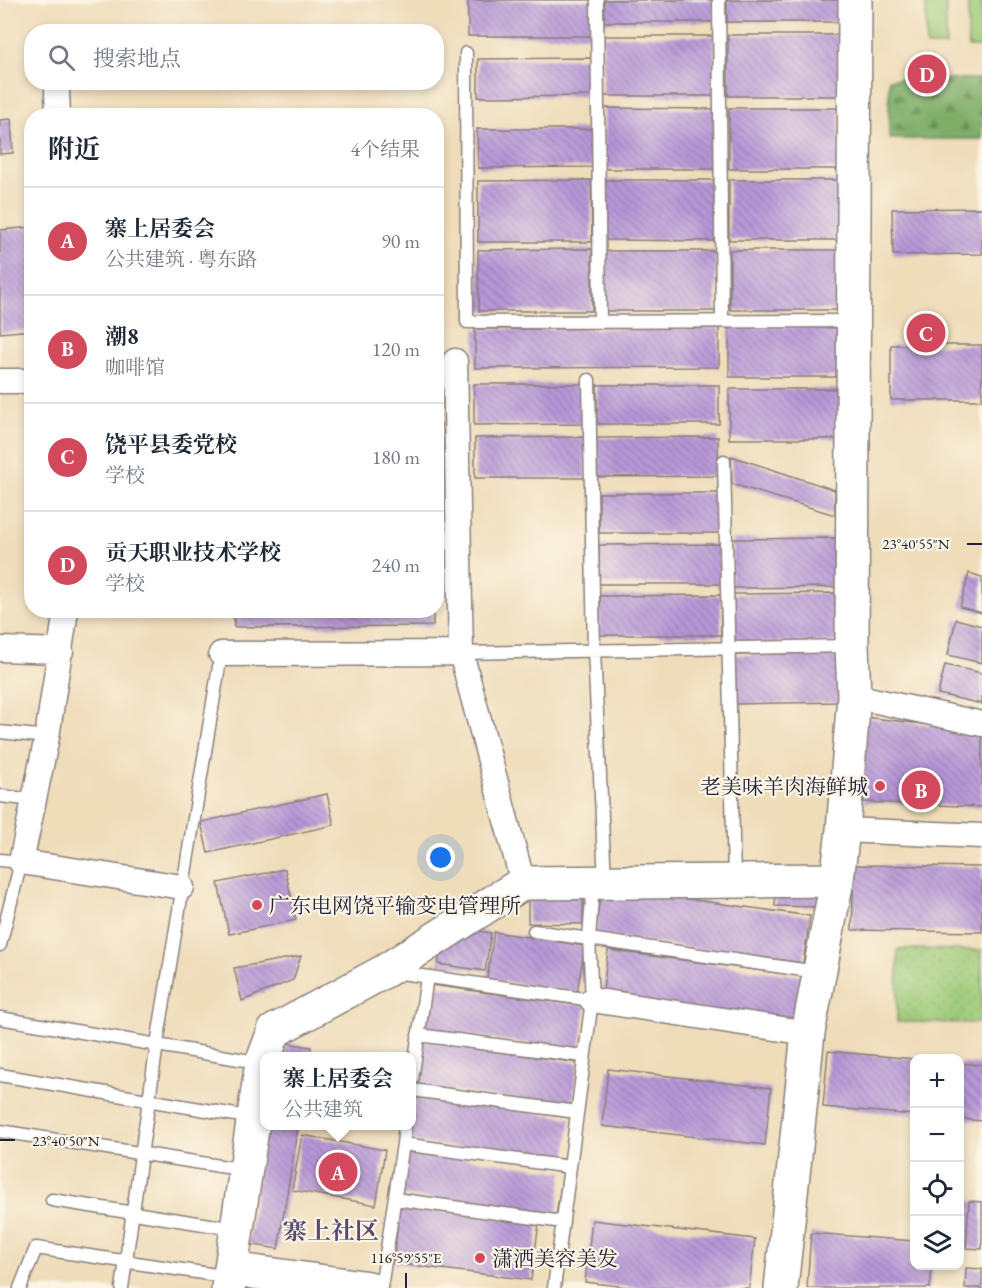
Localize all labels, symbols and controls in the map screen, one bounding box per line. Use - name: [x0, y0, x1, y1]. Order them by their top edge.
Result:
- search box: [24, 24, 444, 90]
- icon: search: [45, 41, 78, 74]
- text: 搜索地点: [93, 44, 181, 73]
- pin: D: [908, 52, 946, 97]
- text: 附近: [48, 132, 100, 166]
- text: 4个结果: [350, 136, 420, 162]
- text: 寨上居委会: [105, 214, 215, 243]
- text: A: [60, 228, 75, 254]
- text: 90 m: [381, 228, 420, 254]
- text: 公共建筑 · 粤东路: [105, 246, 257, 272]
- pin: C: [906, 310, 946, 356]
- text: 潮8: [105, 322, 139, 351]
- text: B: [61, 336, 74, 362]
- text: 120 m: [372, 336, 420, 362]
- text: 咖啡馆: [105, 354, 165, 380]
- text: 饶平县委党校: [105, 430, 237, 459]
- text: C: [60, 444, 75, 470]
- text: 180 m: [372, 444, 420, 470]
- text: 学校: [105, 462, 145, 488]
- text: 23°40'55"N: [882, 534, 950, 553]
- text: 贡天职业技术学校: [105, 538, 281, 567]
- text: D: [60, 552, 75, 578]
- text: 240 m: [372, 552, 420, 578]
- text: 学校: [105, 570, 145, 596]
- pin: B: [902, 768, 940, 812]
- place label: 老美味羊肉海鲜城: [700, 773, 868, 800]
- marker: 老美味羊肉海鲜城: [873, 779, 887, 793]
- your location: [426, 843, 455, 872]
- place label: 广东电网饶平输变电管理所: [269, 892, 521, 919]
- marker: 广东电网饶平输变电管理所: [250, 898, 264, 912]
- popup: [260, 1052, 416, 1130]
- map controls: [910, 1054, 964, 1270]
- button: +: [910, 1054, 964, 1108]
- text: 寨上居委会: [283, 1064, 393, 1093]
- text: 公共建筑: [283, 1096, 363, 1122]
- button: −: [910, 1108, 964, 1162]
- text: 23°40'50"N: [32, 1131, 100, 1150]
- pin: A: [318, 1150, 358, 1194]
- button: locate: [910, 1162, 964, 1216]
- district label: 寨上社区: [283, 1215, 379, 1246]
- button: layers: [910, 1216, 964, 1270]
- place label: 潇洒美容美发: [492, 1245, 618, 1272]
- text: 116°59'55"E: [370, 1248, 442, 1267]
- marker: 潇洒美容美发: [473, 1251, 487, 1265]

